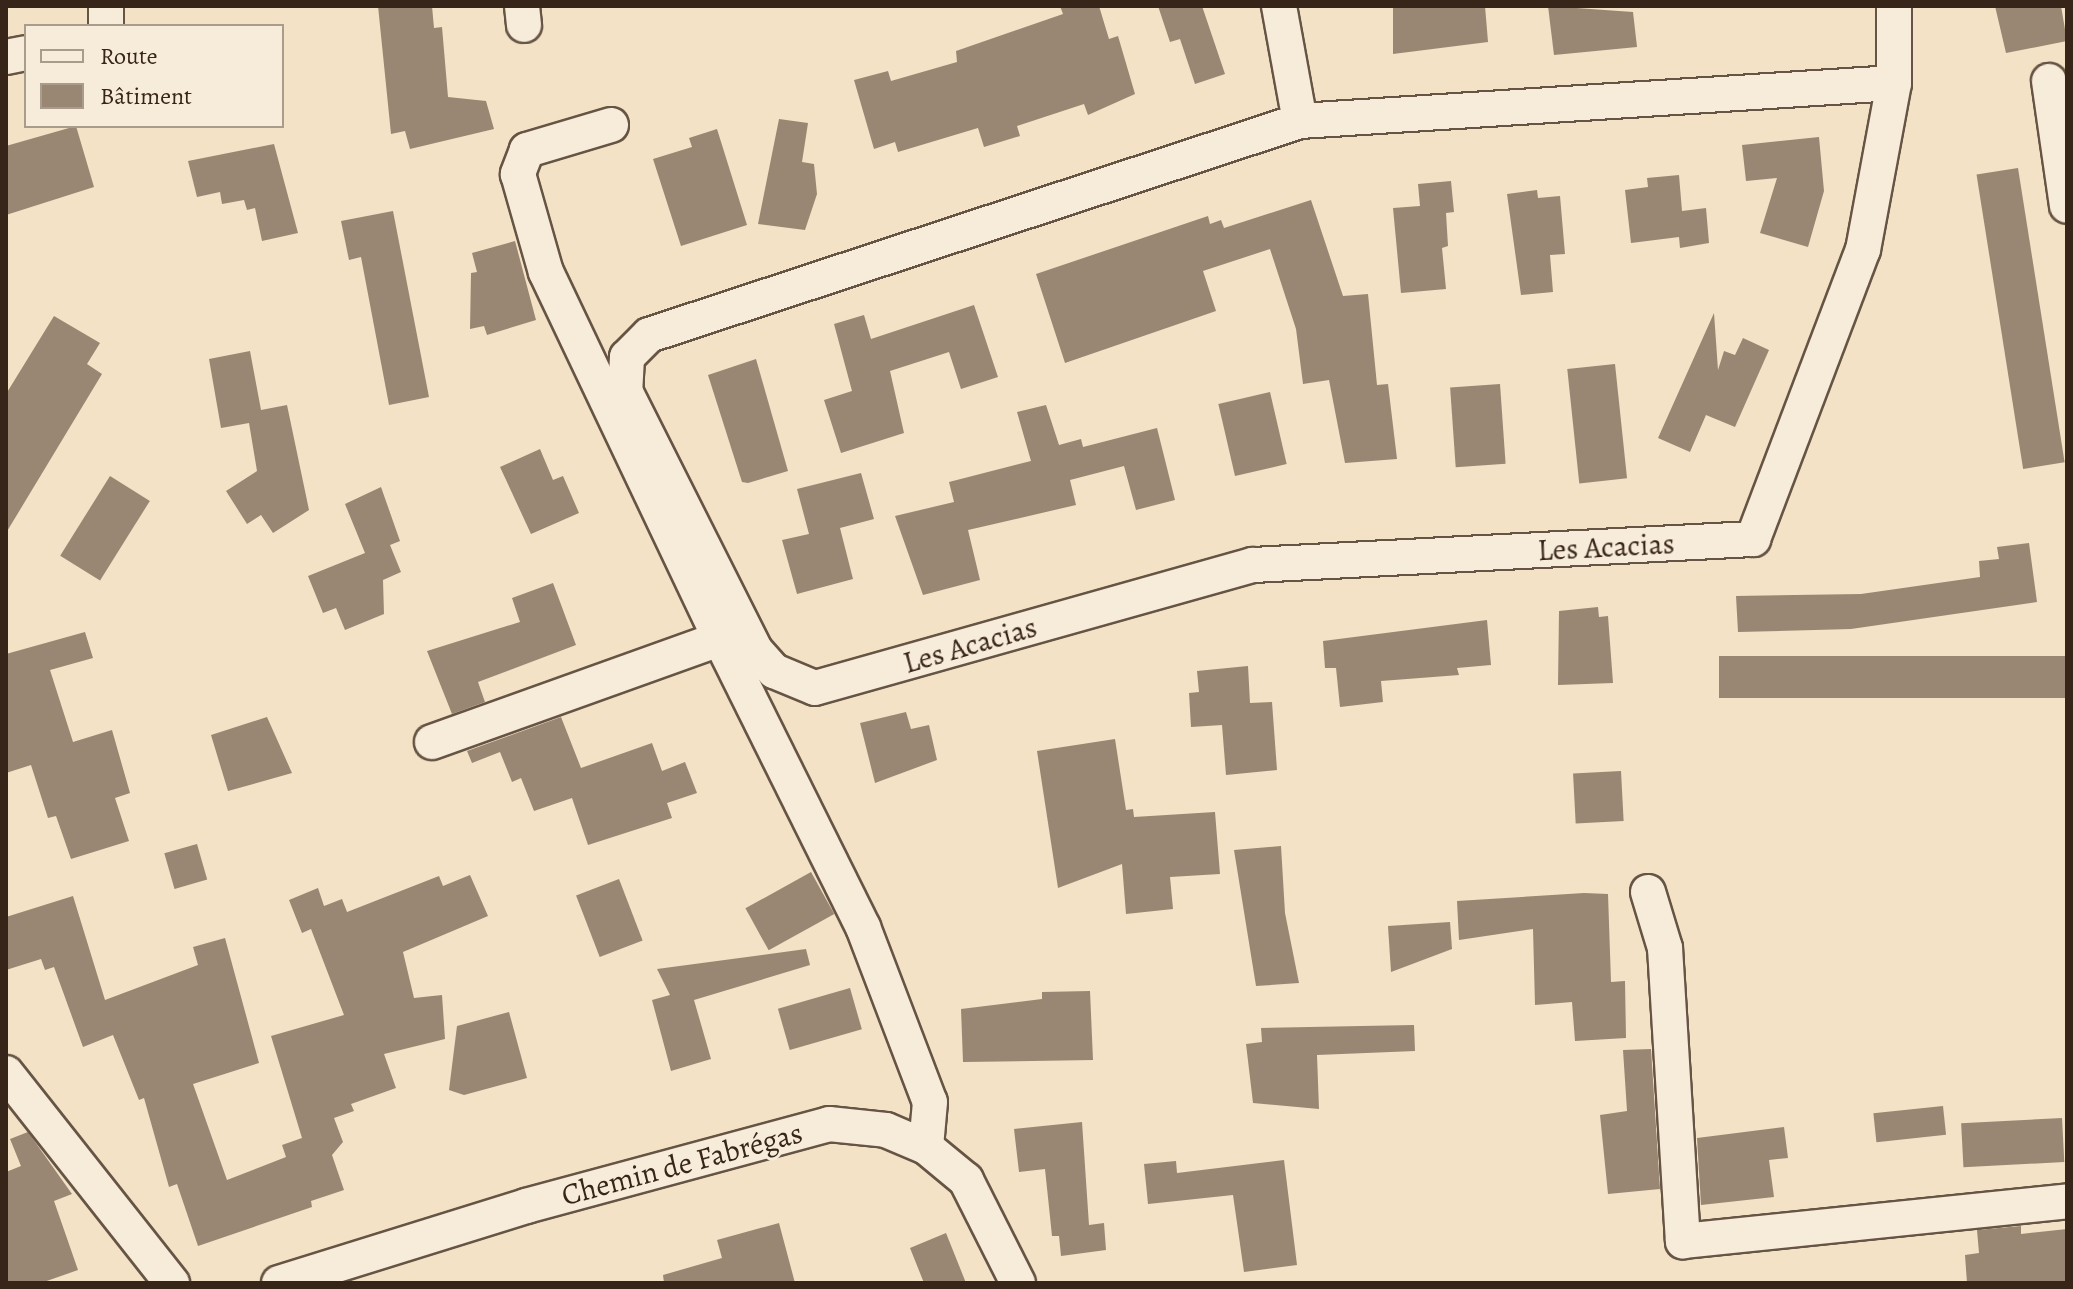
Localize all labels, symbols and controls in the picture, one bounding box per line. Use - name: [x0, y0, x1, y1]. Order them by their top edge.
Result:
- legend: [24, 24, 284, 128]
- text: Route: [100, 40, 158, 72]
- text: Bâtiment: [100, 80, 192, 112]
- street label: Les Acacias: [1536, 525, 1676, 569]
- street label: Les Acacias: [899, 609, 1041, 681]
- street label: Chemin de Fabrégas: [558, 1115, 806, 1213]

